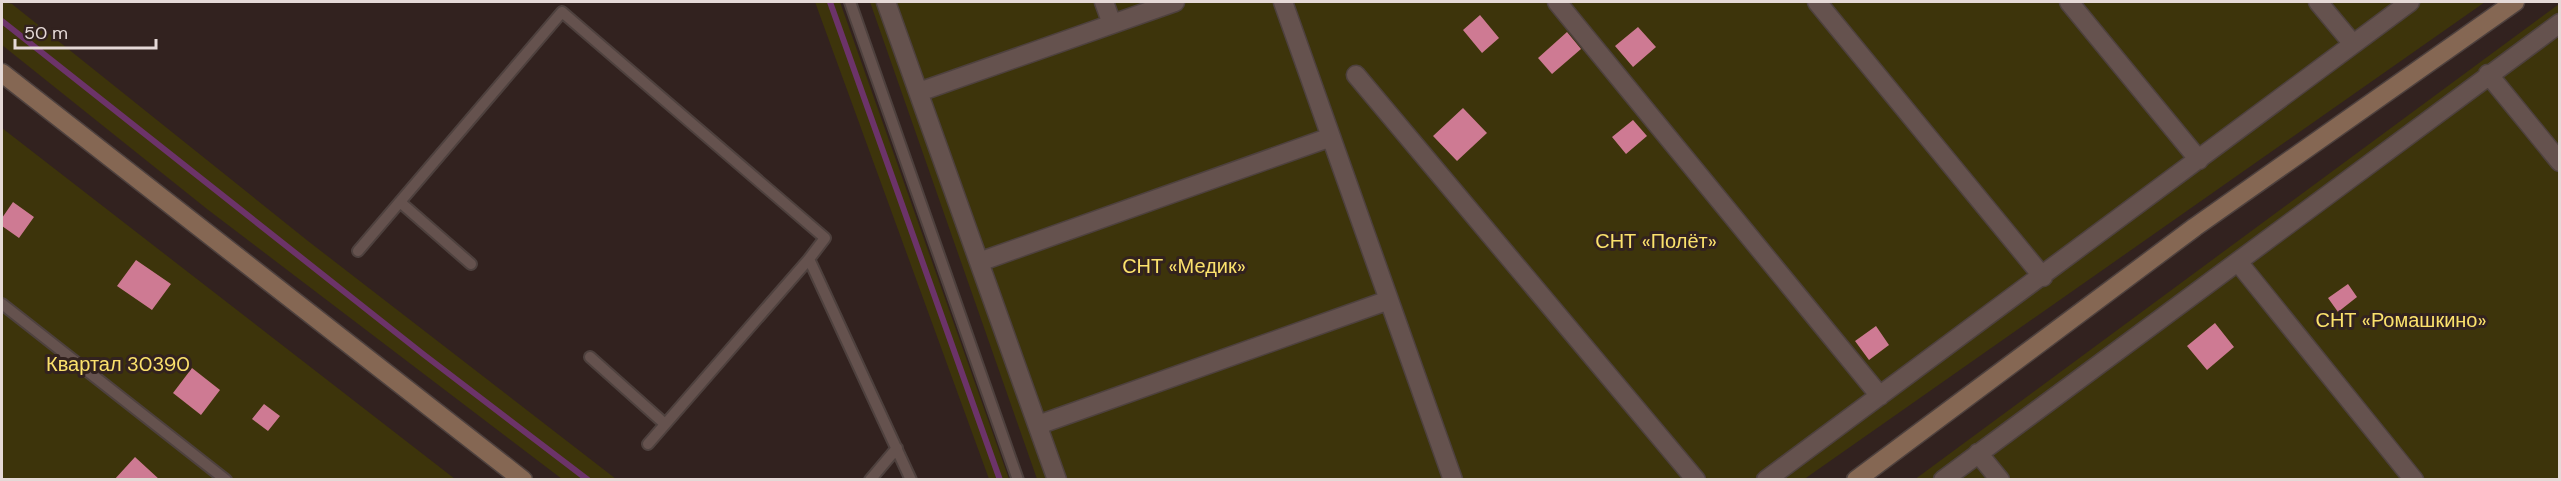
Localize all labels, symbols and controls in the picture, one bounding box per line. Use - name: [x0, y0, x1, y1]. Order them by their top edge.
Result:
- scale bar: [15, 12, 156, 50]
- text: 50 m: [24, 21, 68, 45]
- park label: СНТ «Полёт»: [1595, 228, 1717, 254]
- park label: СНТ «Медик»: [1122, 253, 1246, 279]
- park label: СНТ «Ромашкино»: [2315, 307, 2487, 333]
- park label: Квартал 30390: [46, 351, 190, 377]

